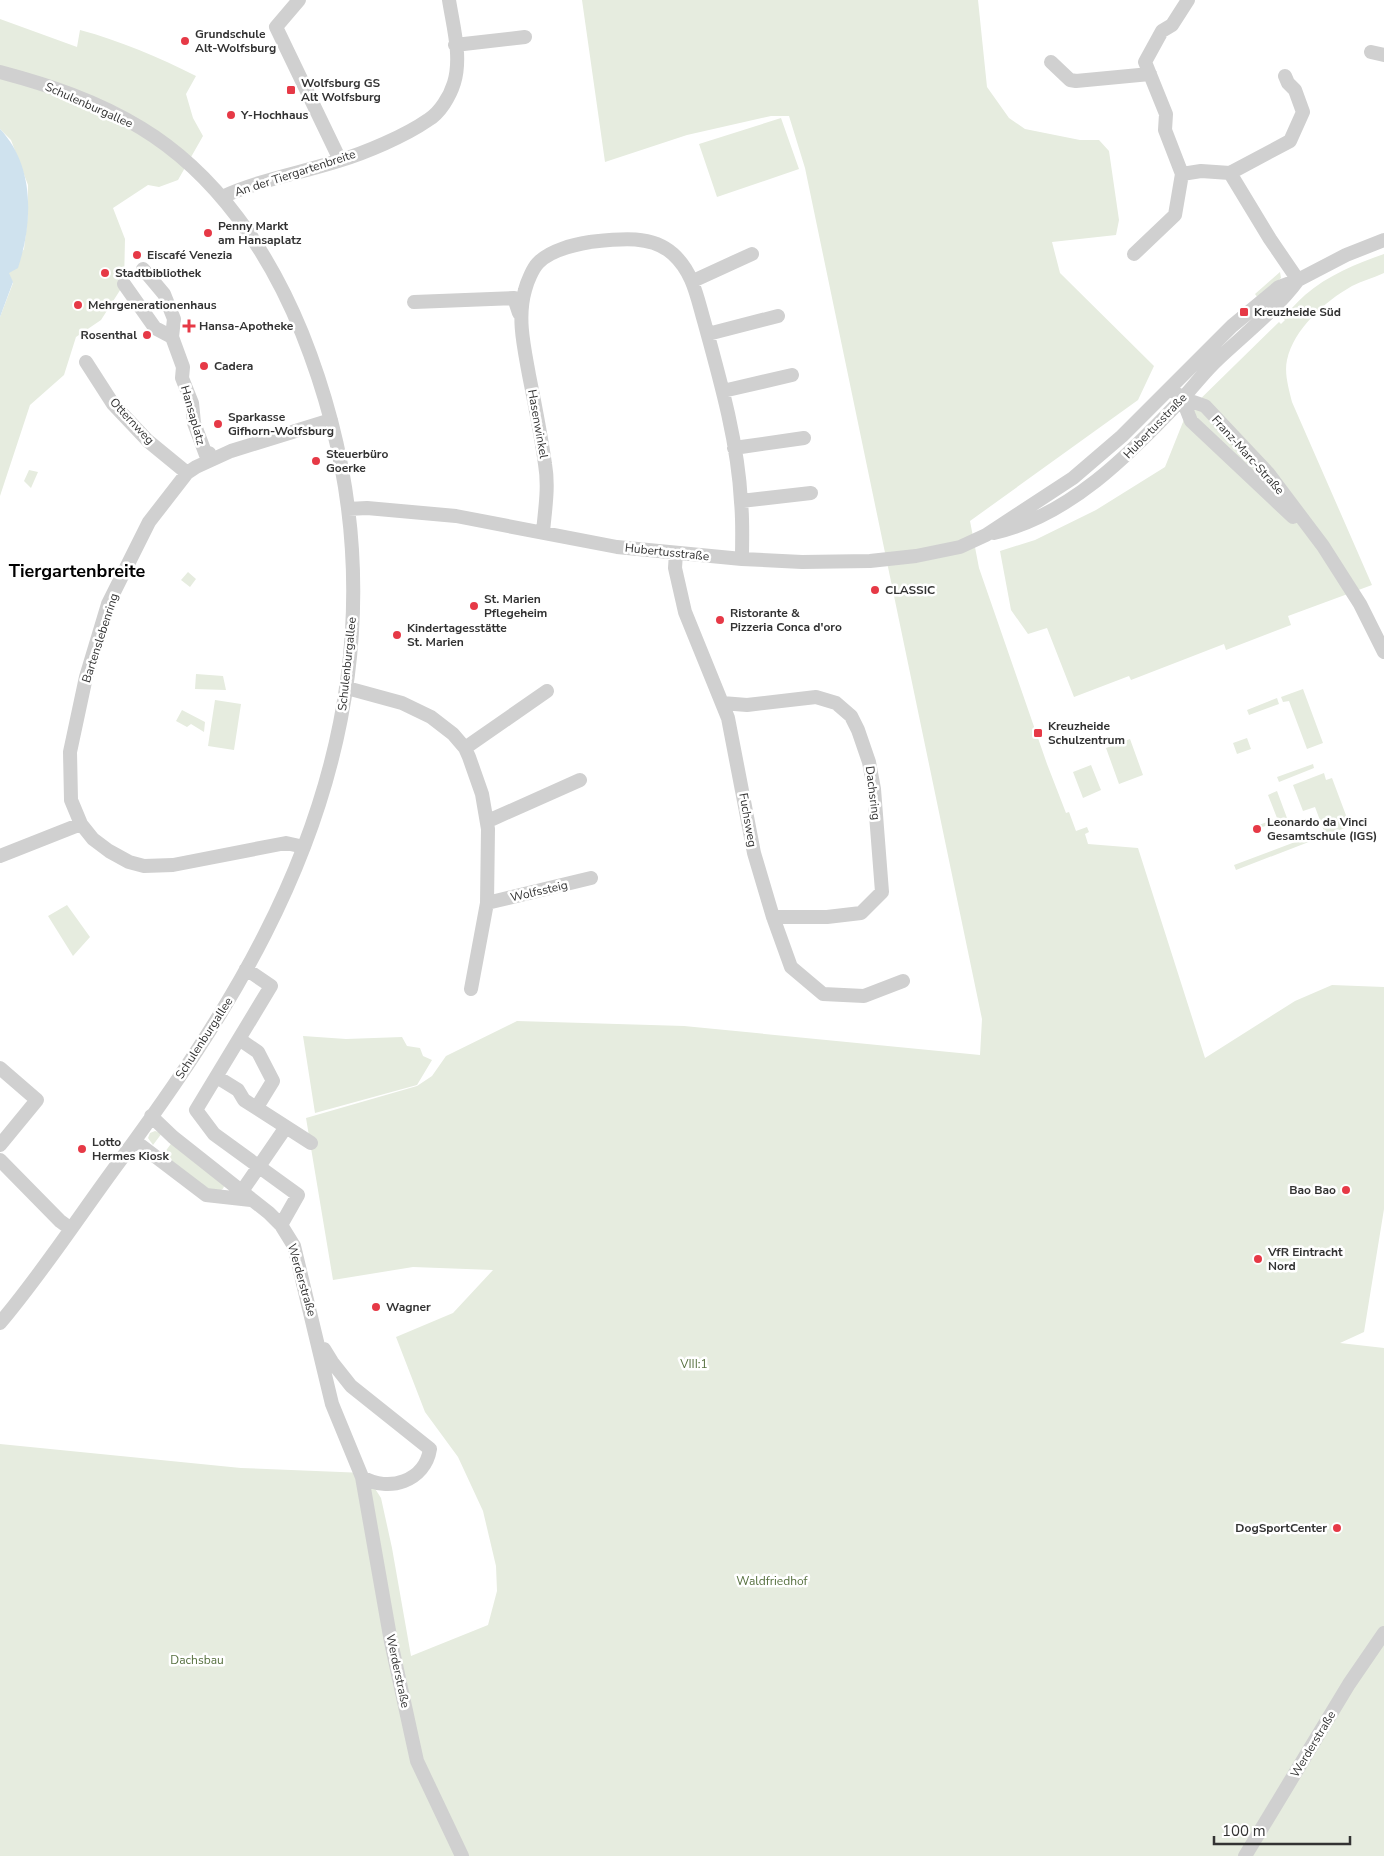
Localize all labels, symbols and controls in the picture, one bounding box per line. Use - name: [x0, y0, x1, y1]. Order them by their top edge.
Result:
- place label: Grundschule Alt-Wolfsburg: [195, 26, 276, 56]
- marker: Grundschule Alt-Wolfsburg: [179, 35, 191, 47]
- place label: Wolfsburg GS Alt Wolfsburg: [301, 75, 381, 105]
- street label: Schulenburgallee: [43, 79, 135, 131]
- marker: Wolfsburg GS Alt Wolfsburg: [285, 84, 297, 96]
- place label: Y-Hochhaus: [240, 107, 308, 123]
- marker: Y-Hochhaus: [225, 109, 237, 121]
- street label: An der Tiergartenbreite: [232, 146, 358, 200]
- place label: Penny Markt am Hansaplatz: [218, 218, 302, 248]
- marker: Penny Markt am Hansaplatz: [202, 227, 214, 239]
- place label: Eiscafé Venezia: [147, 247, 232, 263]
- marker: Eiscafé Venezia: [131, 249, 143, 261]
- place label: Stadtbibliothek: [115, 265, 202, 281]
- marker: Stadtbibliothek: [99, 267, 111, 279]
- place label: Mehrgenerationenhaus: [88, 297, 217, 313]
- marker: Mehrgenerationenhaus: [72, 299, 84, 311]
- place label: Kreuzheide Süd: [1254, 304, 1341, 320]
- marker: Kreuzheide Süd: [1238, 306, 1250, 318]
- place label: Hansa-Apotheke: [199, 318, 294, 334]
- marker: Hansa-Apotheke: [183, 320, 195, 332]
- place label: Rosenthal: [81, 327, 137, 343]
- marker: Rosenthal: [141, 329, 153, 341]
- place label: Cadera: [214, 358, 253, 374]
- marker: Cadera: [198, 360, 210, 372]
- street label: Hansaplatz: [177, 383, 209, 447]
- street label: Hasenwinkel: [524, 388, 552, 460]
- street label: Hubertusstraße: [1120, 390, 1190, 462]
- street label: Otternweg: [106, 394, 158, 448]
- place label: Sparkasse Gifhorn-Wolfsburg: [228, 409, 334, 439]
- street label: Franz-Marc-Straße: [1208, 412, 1288, 498]
- marker: Sparkasse Gifhorn-Wolfsburg: [212, 418, 224, 430]
- place label: Steuerbüro Goerke: [326, 446, 388, 476]
- marker: Steuerbüro Goerke: [310, 455, 322, 467]
- street label: Hubertusstraße: [624, 540, 710, 564]
- district label: Tiergartenbreite: [9, 559, 145, 583]
- place label: CLASSIC: [885, 582, 935, 598]
- marker: CLASSIC: [869, 584, 881, 596]
- street label: Bartenslebenring: [78, 591, 122, 685]
- place label: St. Marien Pflegeheim: [484, 591, 547, 621]
- marker: St. Marien Pflegeheim: [468, 600, 480, 612]
- place label: Ristorante & Pizzeria Conca d'oro: [730, 605, 842, 635]
- marker: Ristorante & Pizzeria Conca d'oro: [714, 614, 726, 626]
- street label: Schulenburgallee: [334, 616, 360, 712]
- place label: Kindertagesstätte St. Marien: [407, 620, 507, 650]
- marker: Kindertagesstätte St. Marien: [391, 629, 403, 641]
- place label: Kreuzheide Schulzentrum: [1048, 718, 1125, 748]
- marker: Kreuzheide Schulzentrum: [1032, 727, 1044, 739]
- street label: Dachsring: [862, 765, 884, 821]
- street label: Fuchsweg: [735, 792, 761, 848]
- place label: Leonardo da Vinci Gesamtschule (IGS): [1267, 814, 1377, 844]
- marker: Leonardo da Vinci Gesamtschule (IGS): [1251, 823, 1263, 835]
- street label: Wolfssteig: [509, 877, 569, 905]
- street label: Schulenburgallee: [172, 994, 236, 1082]
- place label: Lotto Hermes Kiosk: [92, 1134, 169, 1164]
- marker: Lotto Hermes Kiosk: [76, 1143, 88, 1155]
- place label: Bao Bao: [1289, 1182, 1336, 1198]
- marker: Bao Bao: [1340, 1184, 1352, 1196]
- street label: Werderstraße: [284, 1242, 320, 1318]
- place label: VfR Eintracht Nord: [1267, 1244, 1343, 1274]
- marker: VfR Eintracht Nord: [1252, 1253, 1264, 1265]
- place label: Wagner: [386, 1299, 431, 1315]
- marker: Wagner: [370, 1301, 382, 1313]
- park label: VIII:1: [679, 1356, 708, 1372]
- place label: DogSportCenter: [1235, 1520, 1327, 1536]
- marker: DogSportCenter: [1331, 1522, 1343, 1534]
- park label: Waldfriedhof: [736, 1573, 809, 1589]
- street label: Werderstraße: [382, 1633, 414, 1709]
- park label: Dachsbau: [170, 1652, 224, 1668]
- street label: Werderstraße: [1287, 1708, 1339, 1780]
- scale bar: [1214, 1814, 1350, 1846]
- text: 100 m: [1222, 1821, 1266, 1841]

